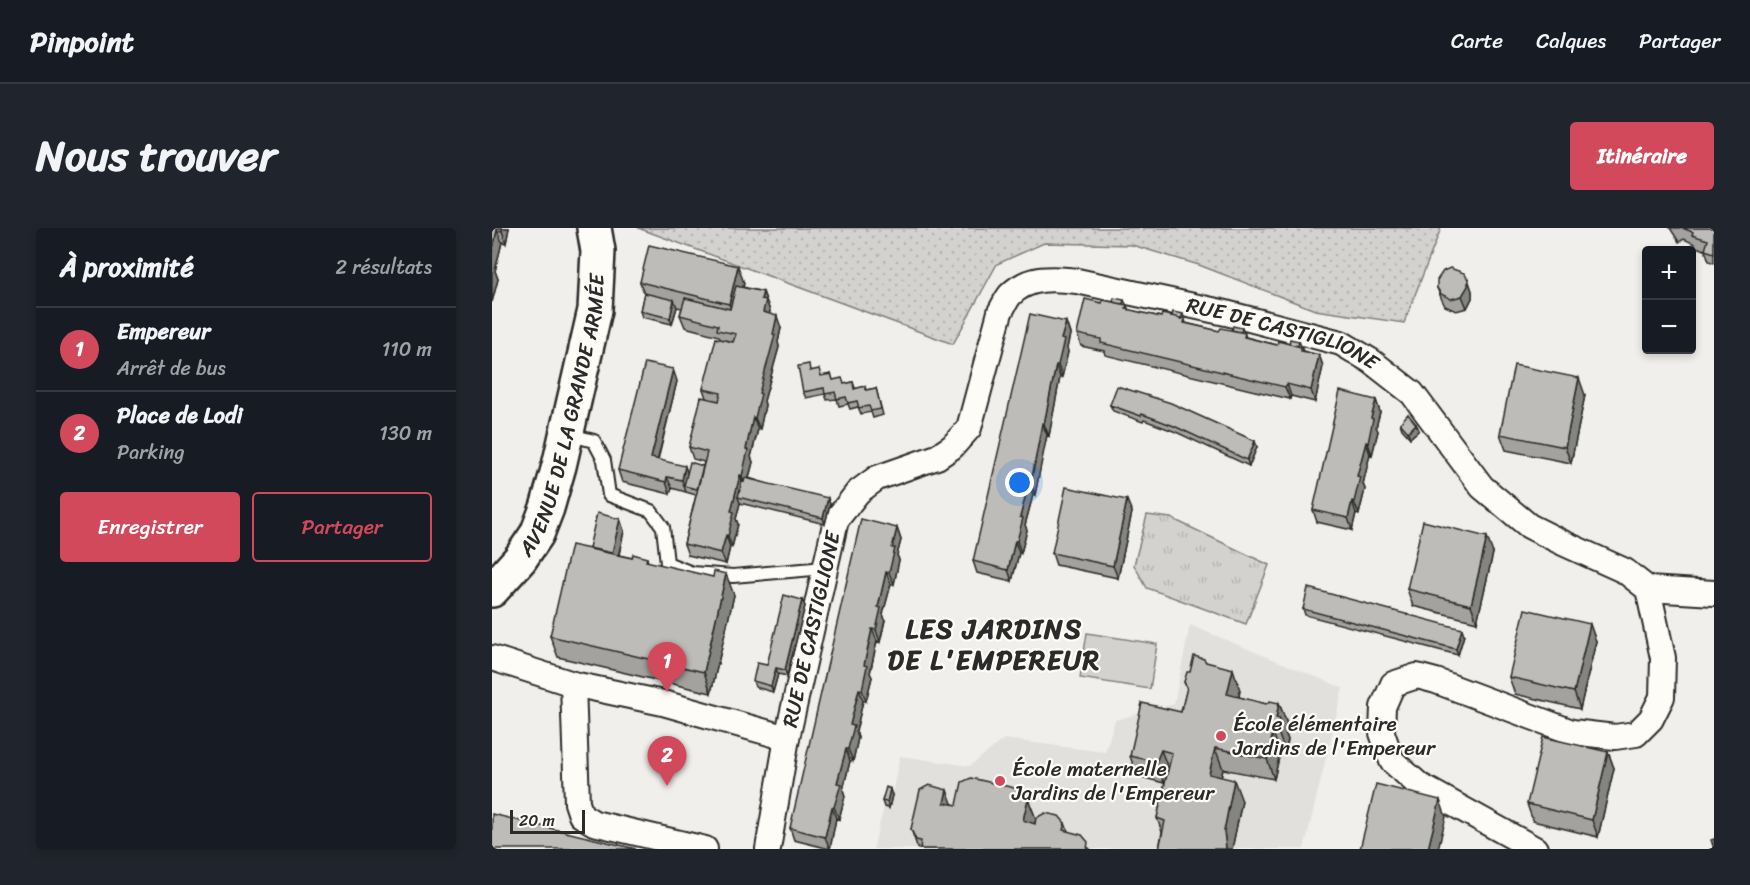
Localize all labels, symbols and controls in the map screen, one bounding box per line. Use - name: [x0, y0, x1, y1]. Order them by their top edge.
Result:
- text: Pinpoint: [30, 17, 134, 66]
- text: Carte: [1451, 22, 1503, 60]
- text: Calques: [1536, 22, 1606, 60]
- text: Partager: [1639, 22, 1720, 60]
- text: Nous trouver: [36, 119, 276, 193]
- button: Itinéraire: [1570, 122, 1714, 190]
- text: À proximité: [60, 244, 194, 290]
- map controls: [1642, 246, 1696, 354]
- button: +: [1642, 246, 1696, 300]
- text: 2 résultats: [335, 250, 432, 285]
- street label: AVENUE DE LA GRANDE ARMÉE: [507, 271, 616, 565]
- street label: RUE DE CASTIGLIONE: [1183, 286, 1389, 381]
- button: −: [1642, 300, 1696, 354]
- text: Empereur: [117, 312, 210, 351]
- text: 1: [75, 332, 84, 367]
- text: 110 m: [382, 332, 432, 367]
- text: Arrêt de bus: [117, 351, 226, 386]
- text: Place de Lodi: [117, 396, 243, 435]
- text: 2: [74, 416, 85, 451]
- text: 130 m: [379, 416, 432, 451]
- text: Parking: [117, 435, 184, 470]
- your location: [1005, 468, 1034, 497]
- button: Enregistrer: [60, 492, 240, 562]
- button: Partager: [252, 492, 432, 562]
- street label: RUE DE CASTIGLIONE: [771, 526, 852, 731]
- district label: LES JARDINS DE L'EMPEREUR: [888, 605, 1100, 684]
- pin: 1: [648, 642, 687, 692]
- place label: École élémentaire Jardins de l'Empereur: [1232, 705, 1436, 767]
- marker: École élémentaire Jardins de l'Empereur: [1214, 729, 1228, 743]
- pin: 2: [648, 736, 687, 786]
- place label: École maternelle Jardins de l'Empereur: [1011, 750, 1215, 812]
- marker: École maternelle Jardins de l'Empereur: [993, 774, 1007, 788]
- text: 20 m: [519, 806, 555, 835]
- scale bar: [510, 807, 585, 834]

